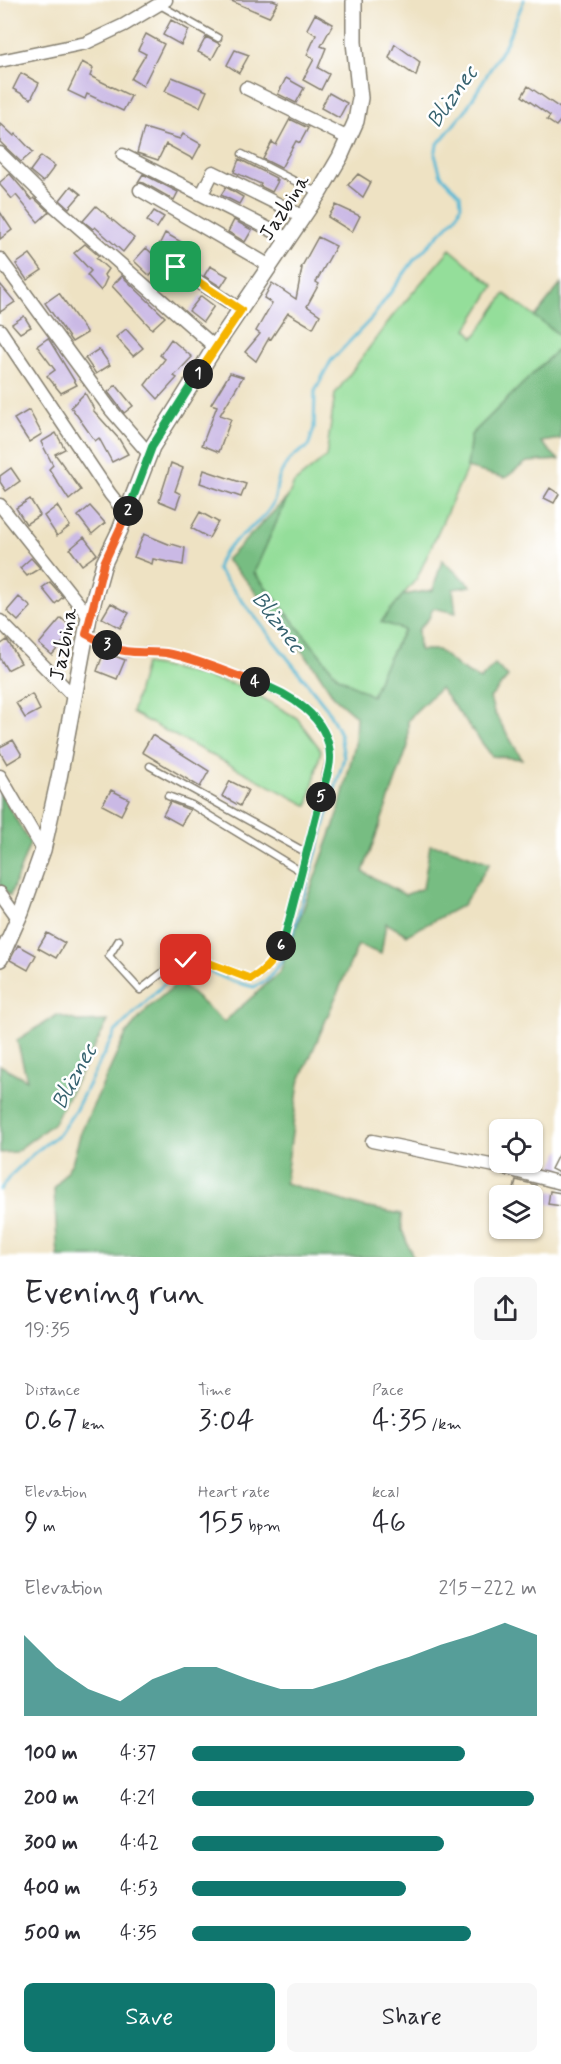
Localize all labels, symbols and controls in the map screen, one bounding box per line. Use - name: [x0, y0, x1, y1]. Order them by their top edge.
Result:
- water label: Bliznec: [421, 59, 485, 134]
- street label: Jazbina: [253, 169, 317, 246]
- pin: [150, 241, 201, 292]
- icon: arrive: [159, 250, 192, 283]
- pin: 1: [183, 359, 213, 389]
- text: 1: [194, 363, 202, 384]
- pin: 2: [113, 496, 143, 526]
- text: 2: [124, 500, 132, 521]
- water label: Bliznec: [245, 586, 311, 660]
- street label: Jazbina: [43, 605, 85, 683]
- pin: 3: [92, 630, 122, 660]
- text: 3: [103, 634, 111, 655]
- pin: 4: [240, 667, 270, 697]
- text: 4: [250, 671, 260, 692]
- pin: 5: [306, 782, 336, 812]
- text: 5: [316, 786, 326, 807]
- pin: 6: [266, 931, 296, 961]
- pin: [160, 934, 211, 985]
- text: 6: [277, 935, 285, 956]
- icon: check: [169, 943, 202, 976]
- water label: Bliznec: [46, 1038, 105, 1114]
- map controls: [489, 1119, 543, 1239]
- button: locate: [489, 1119, 543, 1173]
- button: layers: [489, 1185, 543, 1239]
- text: Evening run: [24, 1272, 204, 1316]
- button: share: [474, 1277, 537, 1340]
- text: 19:35: [24, 1317, 70, 1344]
- text: Distance: [24, 1380, 80, 1401]
- text: Time: [198, 1380, 232, 1401]
- text: Pace: [372, 1380, 404, 1401]
- text: 0.67: [24, 1401, 77, 1440]
- text: 3:04: [198, 1401, 255, 1440]
- text: 4:35: [372, 1401, 427, 1440]
- text: km: [77, 1414, 105, 1435]
- text: /km: [427, 1414, 462, 1435]
- text: Elevation: [24, 1482, 87, 1503]
- text: Heart rate: [198, 1482, 270, 1503]
- text: kcal: [372, 1482, 399, 1503]
- text: 9: [24, 1503, 39, 1542]
- text: 155: [198, 1503, 244, 1542]
- text: 46: [372, 1503, 406, 1542]
- text: m: [39, 1516, 56, 1537]
- text: bpm: [244, 1516, 281, 1537]
- text: Elevation: [24, 1575, 103, 1602]
- text: 215–222 m: [438, 1575, 537, 1602]
- text: 100 m: [24, 1740, 78, 1767]
- text: 4:37: [120, 1740, 156, 1767]
- text: 200 m: [24, 1785, 79, 1812]
- text: 4:21: [120, 1785, 155, 1812]
- text: 300 m: [24, 1830, 78, 1857]
- text: 4:42: [120, 1830, 159, 1857]
- text: 400 m: [24, 1875, 80, 1902]
- text: 4:53: [120, 1875, 157, 1902]
- text: 500 m: [24, 1920, 81, 1947]
- text: 4:35: [120, 1920, 157, 1947]
- button: Save: [24, 1983, 275, 2052]
- button: Share: [287, 1983, 537, 2052]

